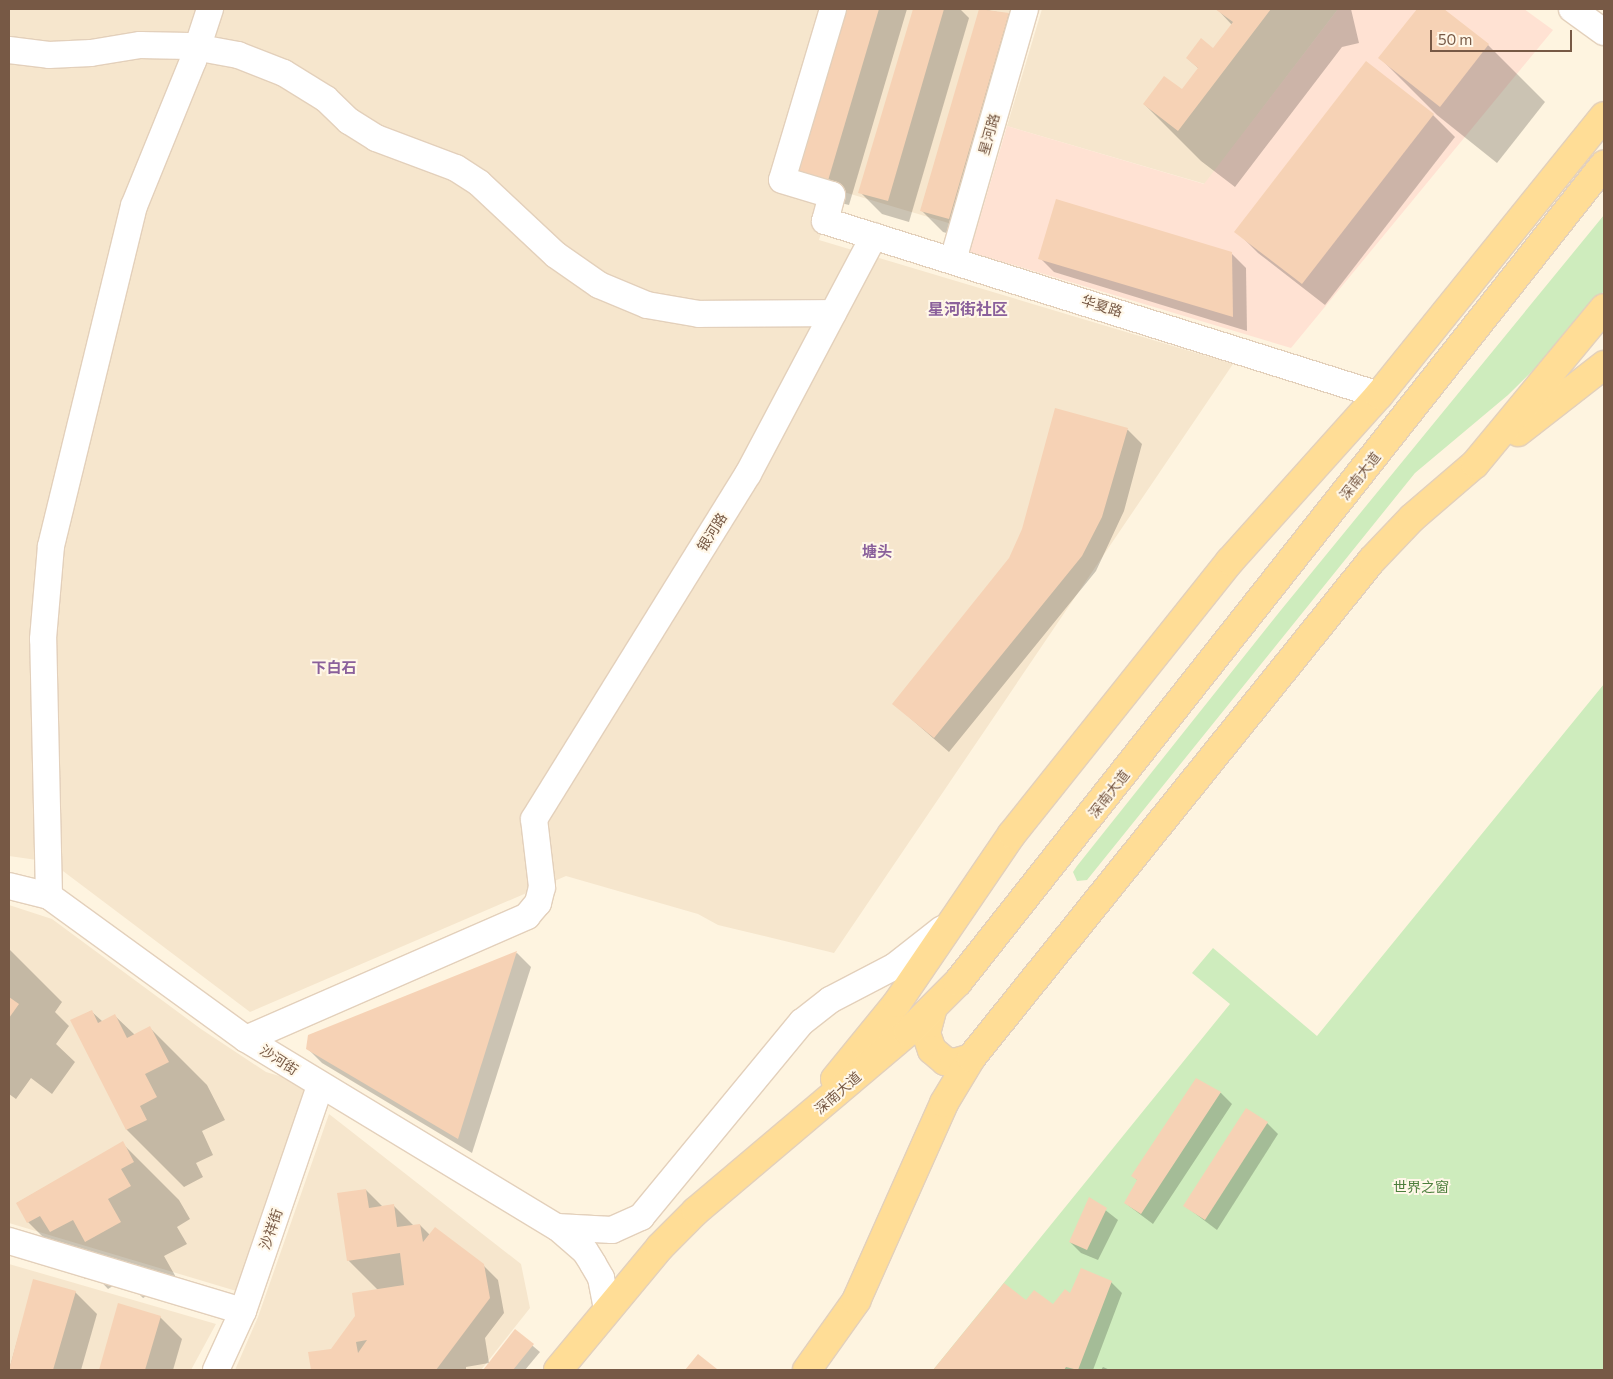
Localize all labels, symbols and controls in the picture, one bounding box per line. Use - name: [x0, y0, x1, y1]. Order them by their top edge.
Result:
- scale bar: [1433, 20, 1576, 52]
- text: 50 m: [1438, 30, 1472, 48]
- street label: 星河路: [975, 111, 1003, 157]
- street label: 华夏路: [1079, 292, 1125, 320]
- district label: 星河街社区: [928, 299, 1008, 319]
- street label: 深南大道: [1336, 449, 1384, 503]
- street label: 银河路: [694, 510, 730, 554]
- district label: 塘头: [862, 543, 892, 561]
- district label: 下白石: [312, 659, 356, 677]
- street label: 深南大道: [1085, 767, 1133, 821]
- street label: 沙河街: [257, 1042, 301, 1078]
- street label: 深南大道: [811, 1068, 865, 1118]
- park label: 世界之窗: [1393, 1179, 1449, 1195]
- street label: 沙祥街: [256, 1206, 286, 1252]

